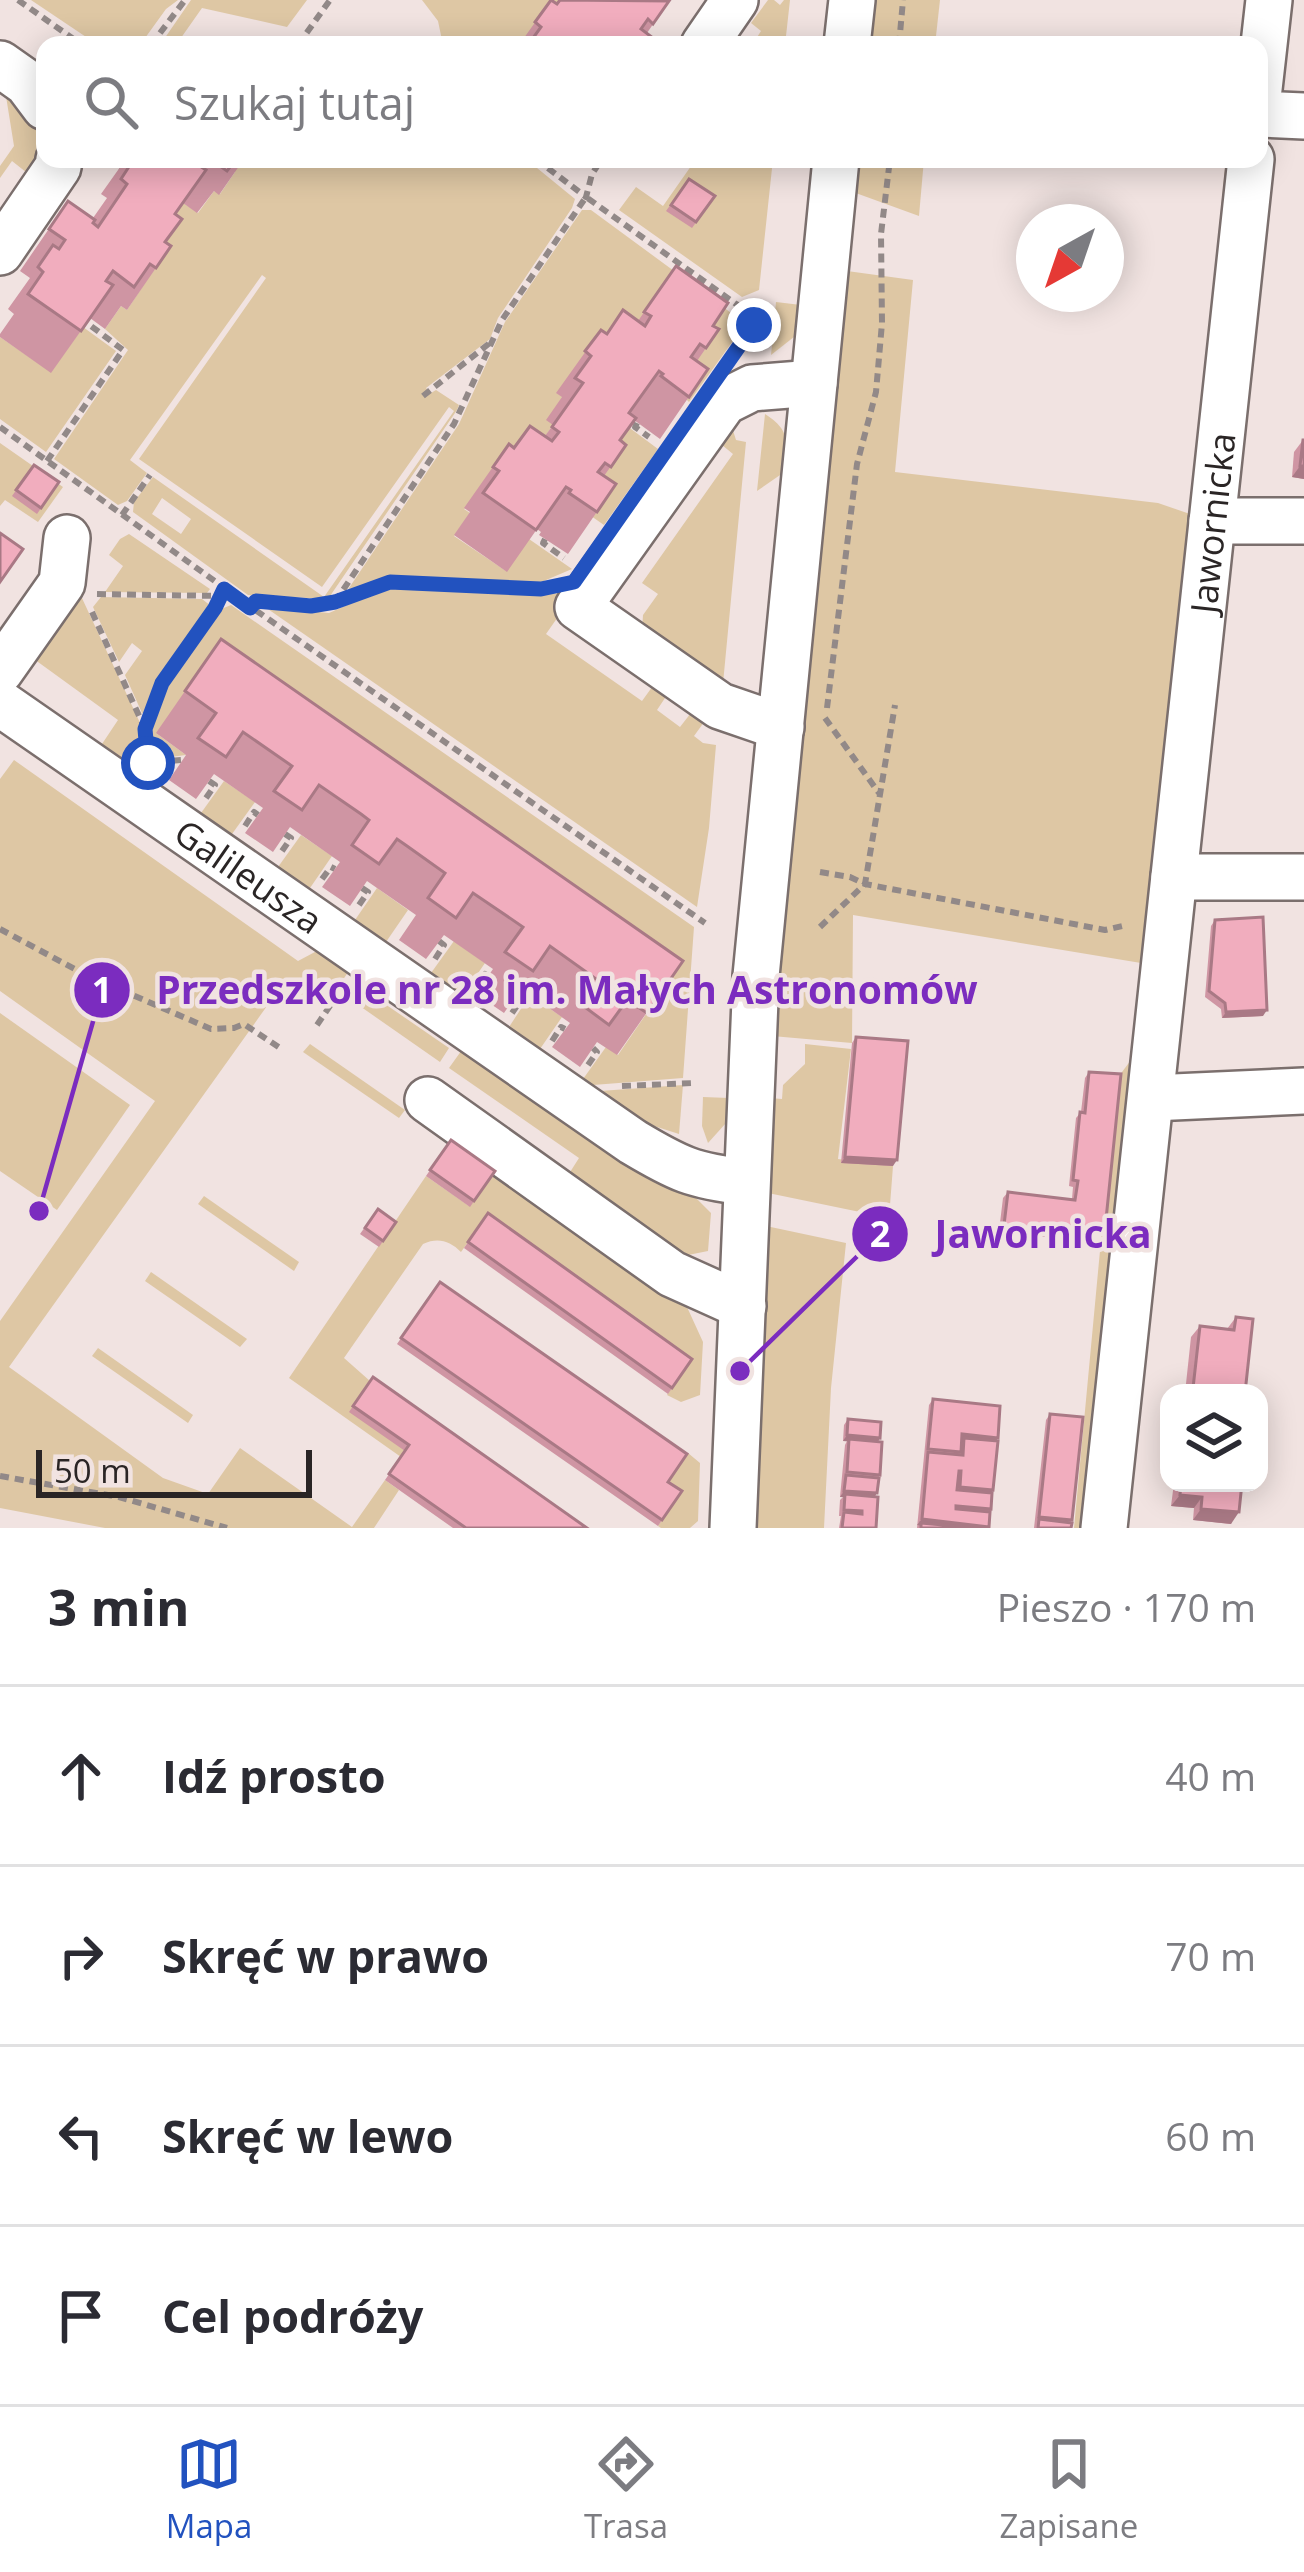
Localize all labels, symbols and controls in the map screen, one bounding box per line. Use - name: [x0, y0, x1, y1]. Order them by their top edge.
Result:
- search box: [36, 36, 1268, 168]
- icon: search: [78, 69, 144, 135]
- text: Szukaj tutaj: [174, 72, 415, 133]
- north arrow: [1016, 204, 1124, 312]
- route end: [727, 298, 781, 352]
- street label: Jawornicka: [1178, 430, 1246, 619]
- route start: [121, 736, 175, 790]
- street label: Galileusza: [165, 807, 333, 944]
- callout: Przedszkole nr 28 im. Małych Astronomów: [72, 953, 1002, 1028]
- text: Przedszkole nr 28 im. Małych Astronomów: [156, 962, 978, 1015]
- text: 1: [92, 965, 112, 1014]
- callout: Jawornicka: [850, 1197, 1175, 1272]
- text: Jawornicka: [931, 1206, 1152, 1259]
- text: 2: [870, 1209, 890, 1258]
- map controls: [1160, 1384, 1268, 1492]
- button: layers: [1160, 1384, 1268, 1492]
- scale bar: [36, 1444, 312, 1497]
- text: 50 m: [54, 1448, 131, 1493]
- text: 3 min: [48, 1571, 190, 1641]
- text: Pieszo · 170 m: [997, 1580, 1256, 1633]
- icon: ahead: [48, 1743, 114, 1809]
- text: Idź prosto: [162, 1745, 386, 1806]
- text: 40 m: [1165, 1749, 1256, 1802]
- icon: right: [48, 1923, 114, 1989]
- text: Skręć w prawo: [162, 1925, 489, 1986]
- text: 70 m: [1165, 1929, 1256, 1982]
- icon: left: [48, 2103, 114, 2169]
- text: Skręć w lewo: [162, 2105, 453, 2166]
- text: 60 m: [1165, 2109, 1256, 2162]
- icon: arrive: [48, 2283, 114, 2349]
- text: Cel podróży: [162, 2285, 423, 2346]
- tab: Mapa: [166, 2431, 252, 2548]
- tab: Trasa: [584, 2431, 668, 2548]
- tab: Zapisane: [1000, 2431, 1138, 2548]

